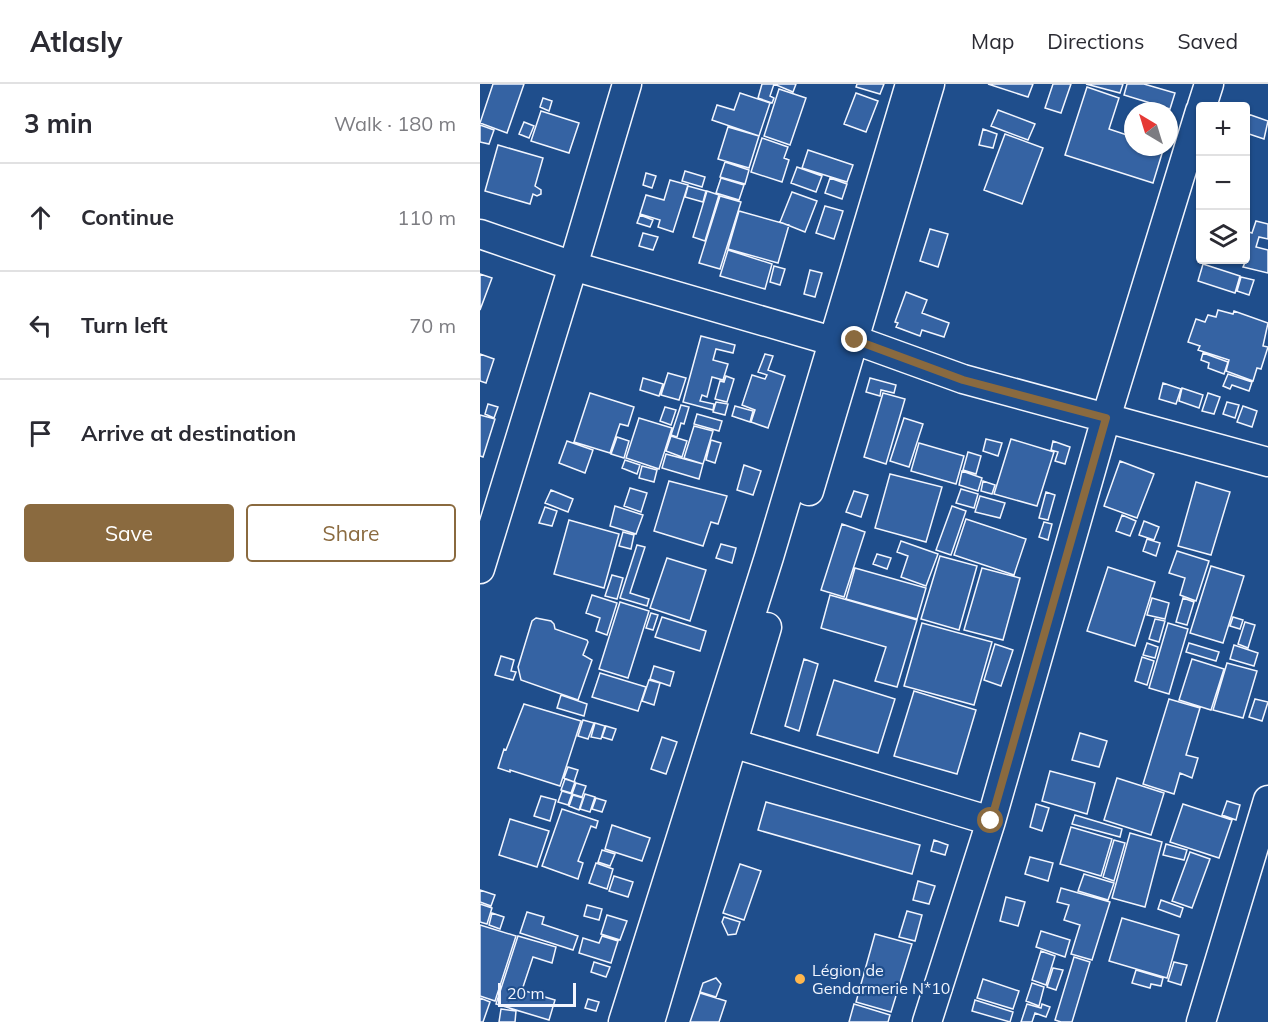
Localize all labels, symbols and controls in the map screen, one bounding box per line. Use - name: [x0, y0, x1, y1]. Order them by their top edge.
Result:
- text: Atlasly: [30, 24, 122, 59]
- text: Map: [971, 28, 1014, 54]
- text: Directions: [1047, 28, 1144, 54]
- text: Saved: [1177, 28, 1238, 54]
- north arrow: [1124, 102, 1178, 156]
- map controls: [1196, 102, 1250, 264]
- button: +: [1196, 102, 1250, 156]
- text: 3 min: [24, 107, 93, 140]
- text: Walk · 180 m: [334, 111, 456, 136]
- button: −: [1196, 156, 1250, 210]
- icon: ahead: [24, 201, 57, 234]
- text: Continue: [81, 203, 174, 231]
- text: 110 m: [397, 205, 456, 230]
- button: layers: [1196, 210, 1250, 264]
- icon: left: [24, 309, 57, 342]
- text: Turn left: [81, 311, 168, 339]
- text: 70 m: [409, 313, 456, 338]
- route end: [841, 326, 867, 352]
- icon: arrive: [24, 417, 57, 450]
- text: Arrive at destination: [81, 419, 296, 447]
- button: Save: [24, 504, 234, 562]
- button: Share: [246, 504, 456, 562]
- route start: [977, 807, 1003, 833]
- place label: Légion de Gendarmerie N*10: [812, 960, 950, 998]
- marker: Légion de Gendarmerie N*10: [793, 972, 807, 986]
- scale bar: [498, 980, 576, 1008]
- text: 20 m: [507, 983, 544, 1003]

